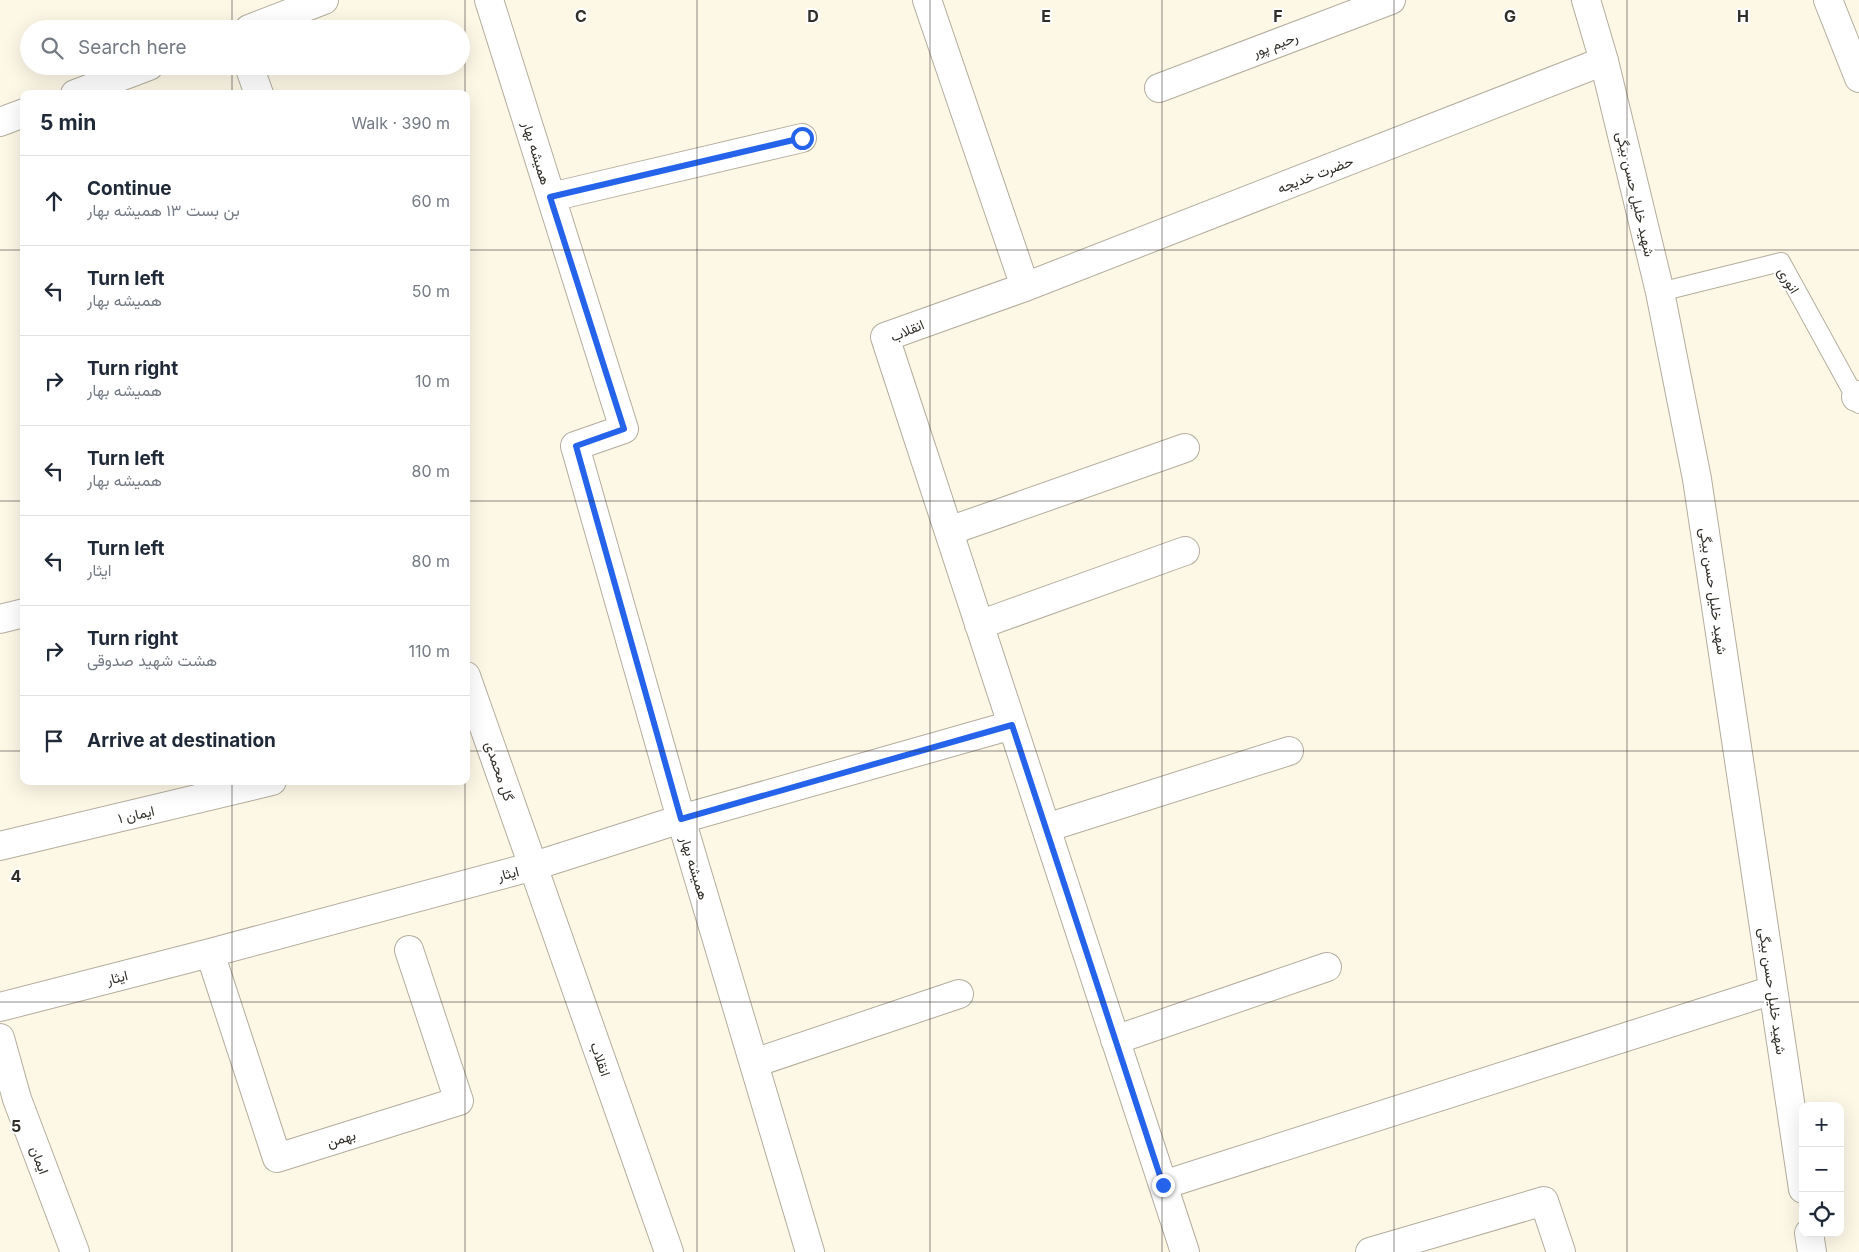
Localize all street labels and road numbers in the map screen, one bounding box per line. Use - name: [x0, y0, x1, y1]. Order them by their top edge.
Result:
- street label: رحیم پور: [1249, 28, 1301, 63]
- street label: همیشه بهار: [518, 118, 555, 187]
- street label: شهید خلیل حسن بیگی: [1612, 130, 1659, 258]
- street label: حضرت خدیجه: [1275, 152, 1356, 197]
- street label: انوری: [1773, 264, 1804, 297]
- street label: انقلاب: [888, 315, 927, 346]
- street label: شهید خلیل حسن بیگی: [1696, 527, 1731, 656]
- street label: گل محمدی: [481, 739, 518, 803]
- street label: ایمان ۱: [116, 802, 156, 827]
- street label: همیشه بهار: [676, 833, 713, 902]
- street label: ایثار: [494, 862, 521, 885]
- street label: شهید خلیل حسن بیگی: [1755, 927, 1790, 1056]
- street label: ایثار: [104, 966, 130, 989]
- street label: انقلاب: [586, 1040, 615, 1079]
- street label: بهمن: [325, 1126, 358, 1151]
- street label: ایمان: [26, 1144, 53, 1177]

